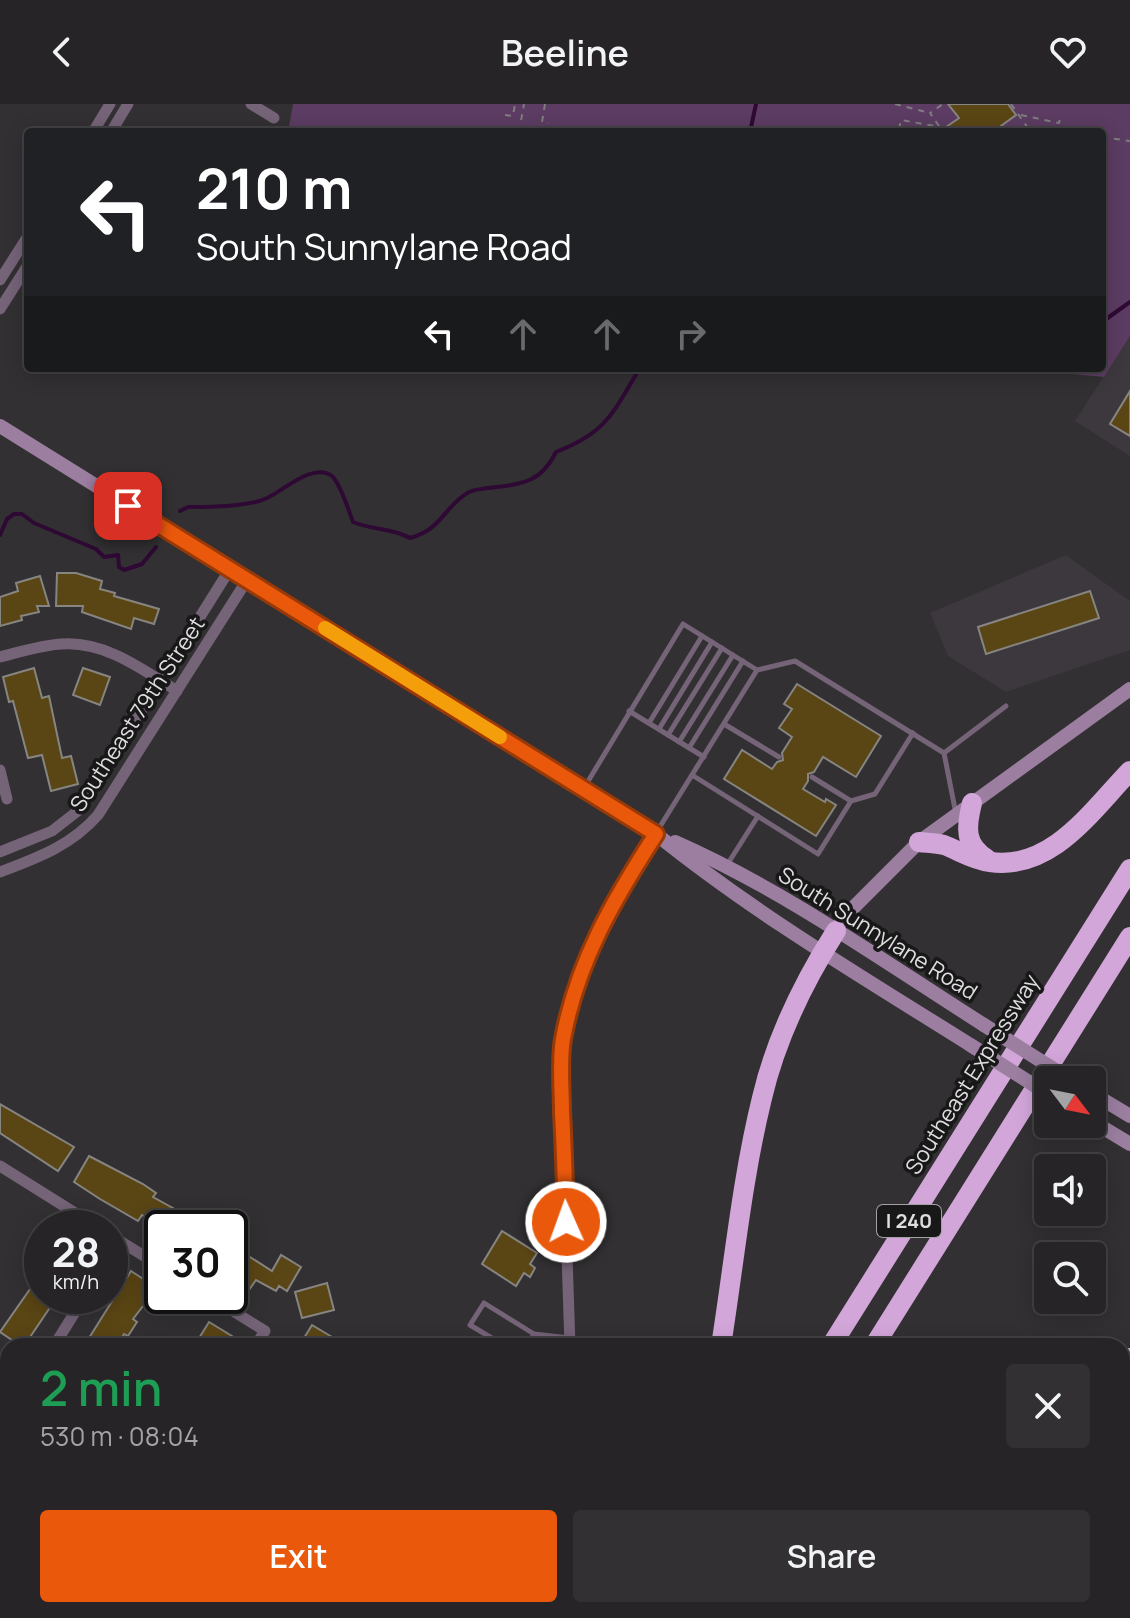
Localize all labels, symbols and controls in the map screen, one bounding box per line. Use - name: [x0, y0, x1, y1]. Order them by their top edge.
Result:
- text: Beeline: [501, 28, 629, 77]
- icon: back: [40, 30, 84, 74]
- icon: heart: [1046, 30, 1090, 74]
- text: 210 m: [196, 149, 352, 226]
- icon: left: [64, 160, 168, 264]
- text: South Sunnylane Road: [196, 222, 572, 271]
- icon: left: [417, 312, 461, 356]
- icon: ahead: [501, 312, 545, 356]
- icon: ahead: [585, 312, 629, 356]
- icon: right: [669, 312, 713, 356]
- pin: [94, 472, 162, 540]
- icon: arrive: [106, 484, 150, 528]
- street label: Southeast 79th Street: [63, 611, 211, 817]
- street label: South Sunnylane Road: [773, 859, 983, 1007]
- street label: Southeast Expressway: [898, 968, 1046, 1180]
- north arrow: [1034, 1066, 1106, 1138]
- map controls: [1034, 1066, 1106, 1314]
- button: sound: [1034, 1154, 1106, 1226]
- position arrow: [524, 1180, 608, 1264]
- road number: I 240: [877, 1205, 941, 1237]
- speed limit sign: 30: [144, 1210, 248, 1314]
- text: 28: [52, 1224, 100, 1279]
- button: search: [1034, 1242, 1106, 1314]
- text: km/h: [53, 1268, 99, 1295]
- text: 2 min: [40, 1355, 162, 1420]
- button: close: [1006, 1364, 1090, 1448]
- text: 530 m · 08:04: [40, 1418, 199, 1454]
- button: Exit: [40, 1510, 557, 1602]
- button: Share: [573, 1510, 1090, 1602]

